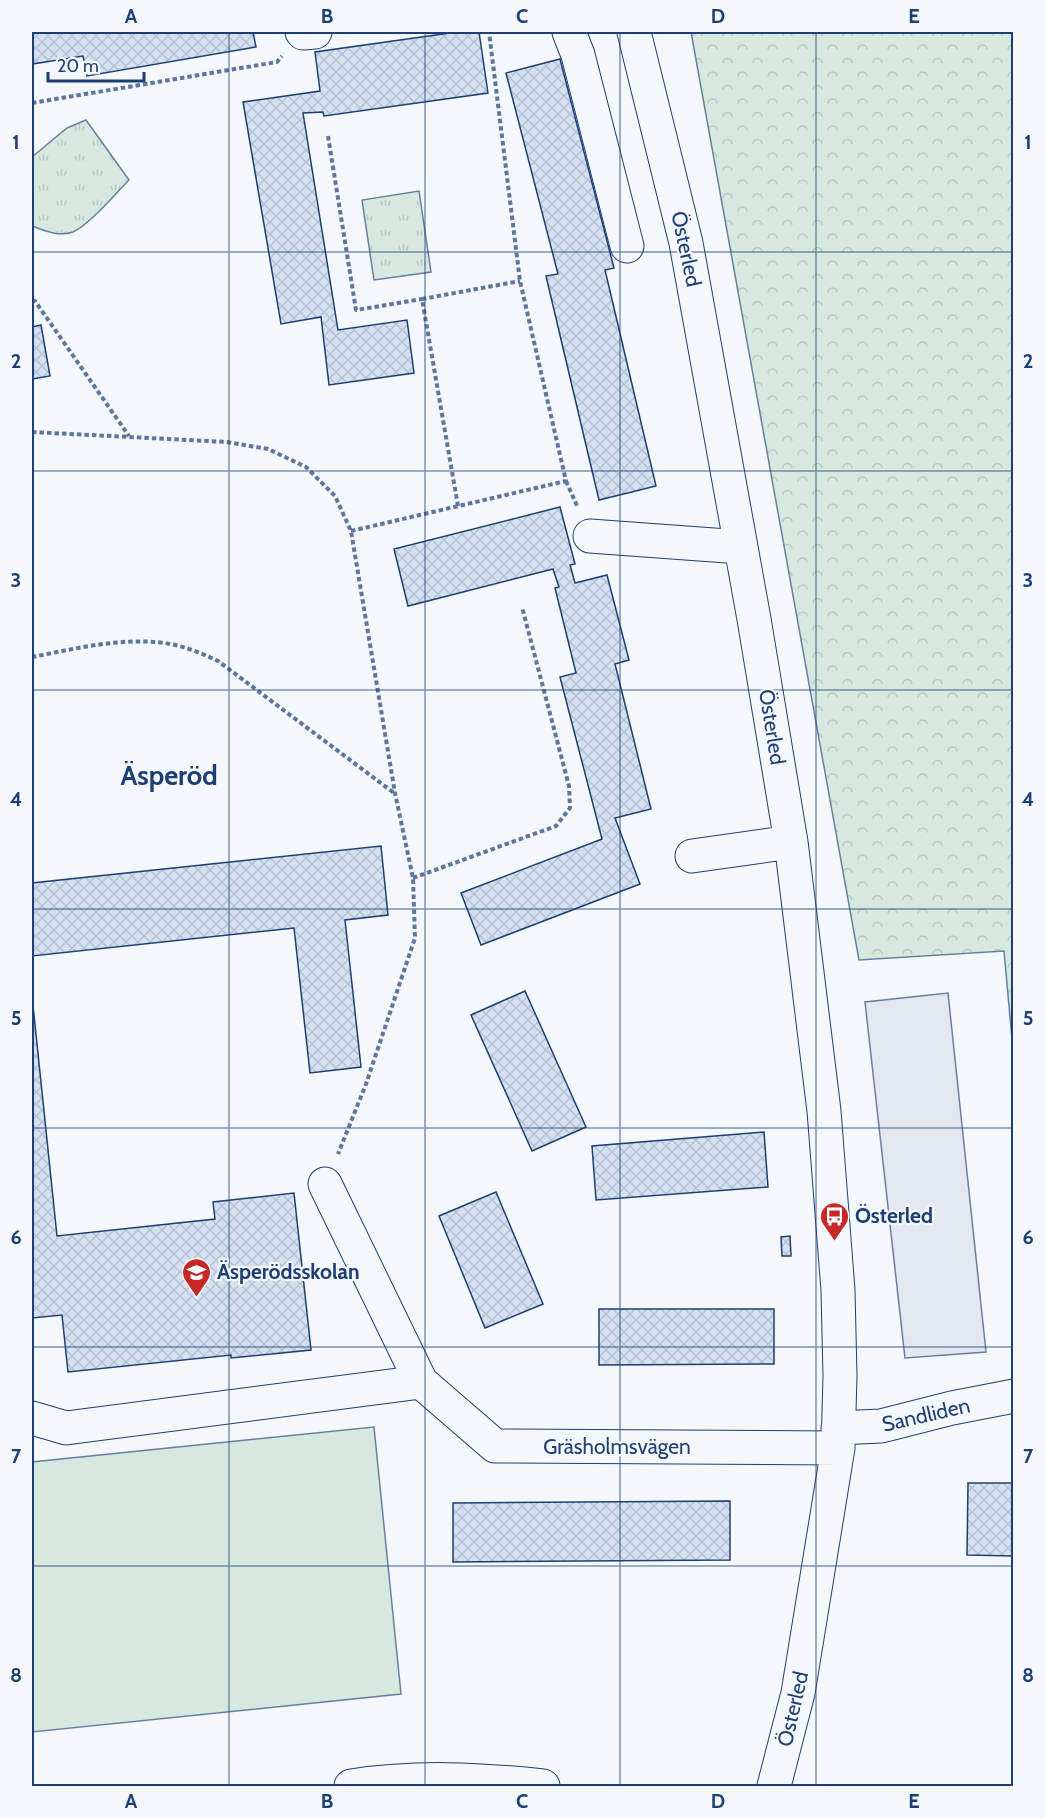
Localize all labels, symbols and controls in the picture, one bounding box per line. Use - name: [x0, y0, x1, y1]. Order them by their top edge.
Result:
- text: A: [125, 4, 138, 28]
- text: B: [321, 4, 333, 28]
- text: C: [516, 4, 528, 28]
- text: D: [711, 4, 725, 28]
- text: E: [908, 4, 920, 28]
- scale bar: [48, 45, 144, 83]
- text: 20 m: [57, 55, 99, 77]
- text: 1: [12, 130, 20, 154]
- text: 1: [1024, 130, 1032, 154]
- street label: Österled: [666, 209, 707, 289]
- text: 2: [11, 349, 21, 373]
- text: 2: [1023, 349, 1033, 373]
- text: 3: [11, 568, 21, 592]
- text: 3: [1023, 568, 1033, 592]
- street label: Österled: [754, 687, 791, 767]
- district label: Äsperöd: [120, 759, 218, 792]
- text: 4: [10, 787, 22, 811]
- text: 4: [1022, 787, 1034, 811]
- text: 5: [11, 1006, 21, 1030]
- text: 5: [1023, 1006, 1033, 1030]
- bus stop icon: Österled: [818, 1200, 850, 1242]
- place label: Österled: [855, 1203, 933, 1228]
- text: 6: [10, 1225, 22, 1249]
- text: 6: [1022, 1225, 1034, 1249]
- school or university icon: Äsperödsskolan: [180, 1256, 212, 1298]
- place label: Äsperödsskolan: [217, 1259, 360, 1284]
- street label: Sandliden: [880, 1392, 972, 1437]
- street label: Gräsholmsvägen: [543, 1434, 691, 1459]
- text: 7: [11, 1444, 22, 1468]
- text: 7: [1023, 1444, 1034, 1468]
- text: 8: [10, 1663, 22, 1687]
- text: 8: [1022, 1663, 1034, 1687]
- street label: Österled: [772, 1669, 813, 1749]
- text: A: [125, 1789, 138, 1813]
- text: B: [321, 1789, 333, 1813]
- text: C: [516, 1789, 528, 1813]
- text: D: [711, 1789, 725, 1813]
- text: E: [908, 1789, 920, 1813]

